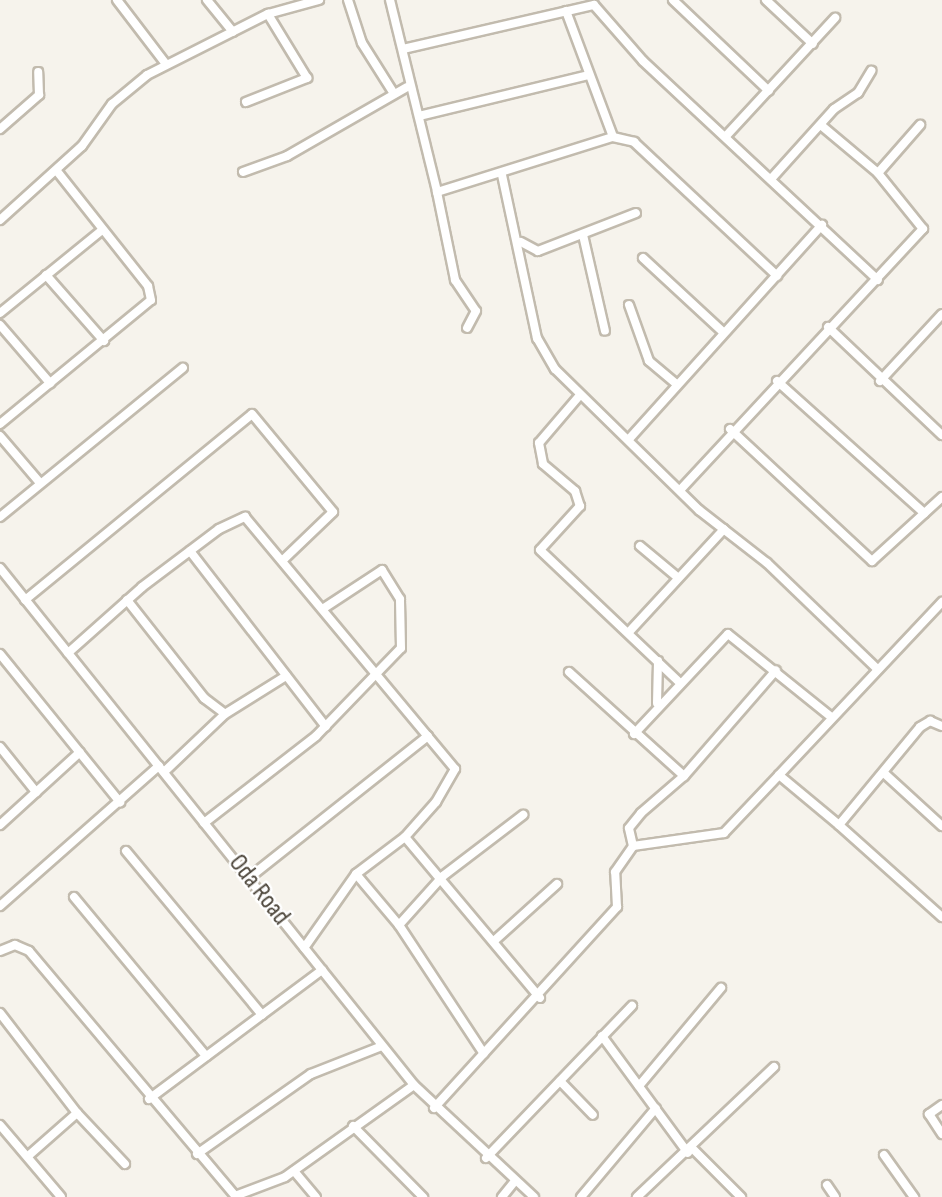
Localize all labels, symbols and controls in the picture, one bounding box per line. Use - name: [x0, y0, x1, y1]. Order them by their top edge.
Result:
- street label: Oda Road: [222, 848, 296, 932]

